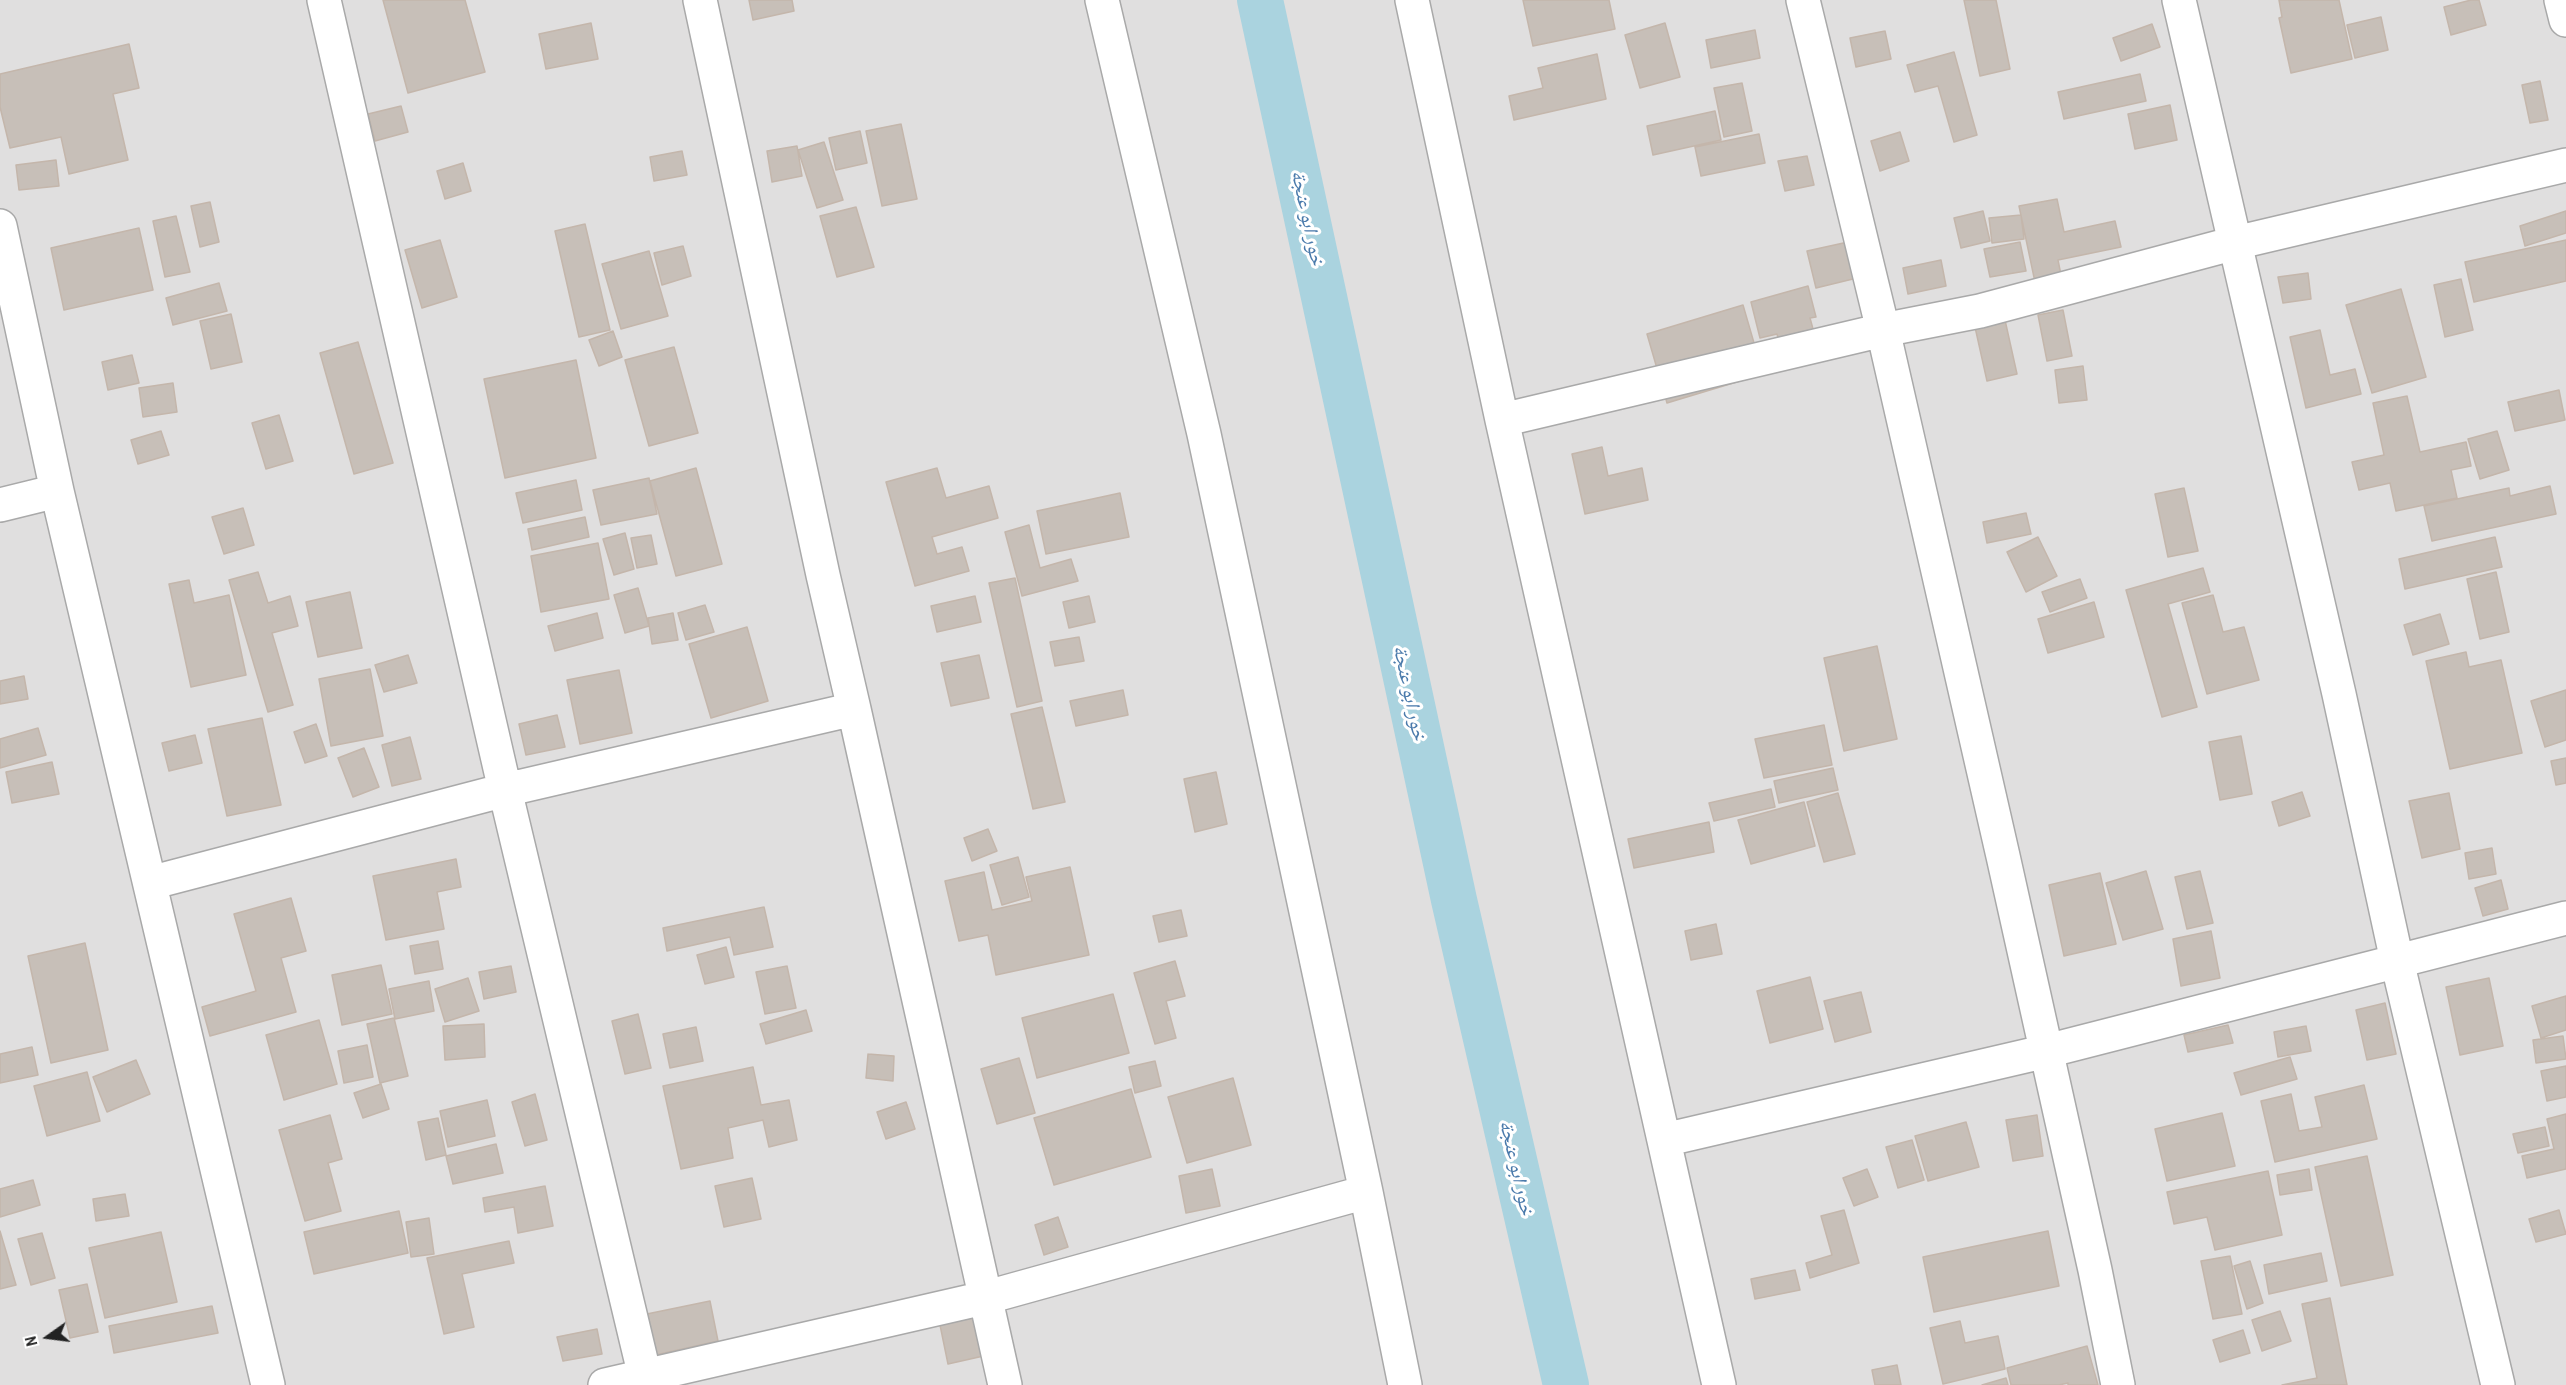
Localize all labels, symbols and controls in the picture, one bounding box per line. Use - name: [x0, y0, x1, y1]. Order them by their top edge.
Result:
- water label: خور ابو عنجة: [1285, 168, 1329, 268]
- water label: خور ابو عنجة: [1387, 643, 1431, 743]
- water label: خور ابو عنجة: [1493, 1118, 1539, 1218]
- north arrow: [18, 1307, 78, 1367]
- text: N: [19, 1334, 42, 1349]

